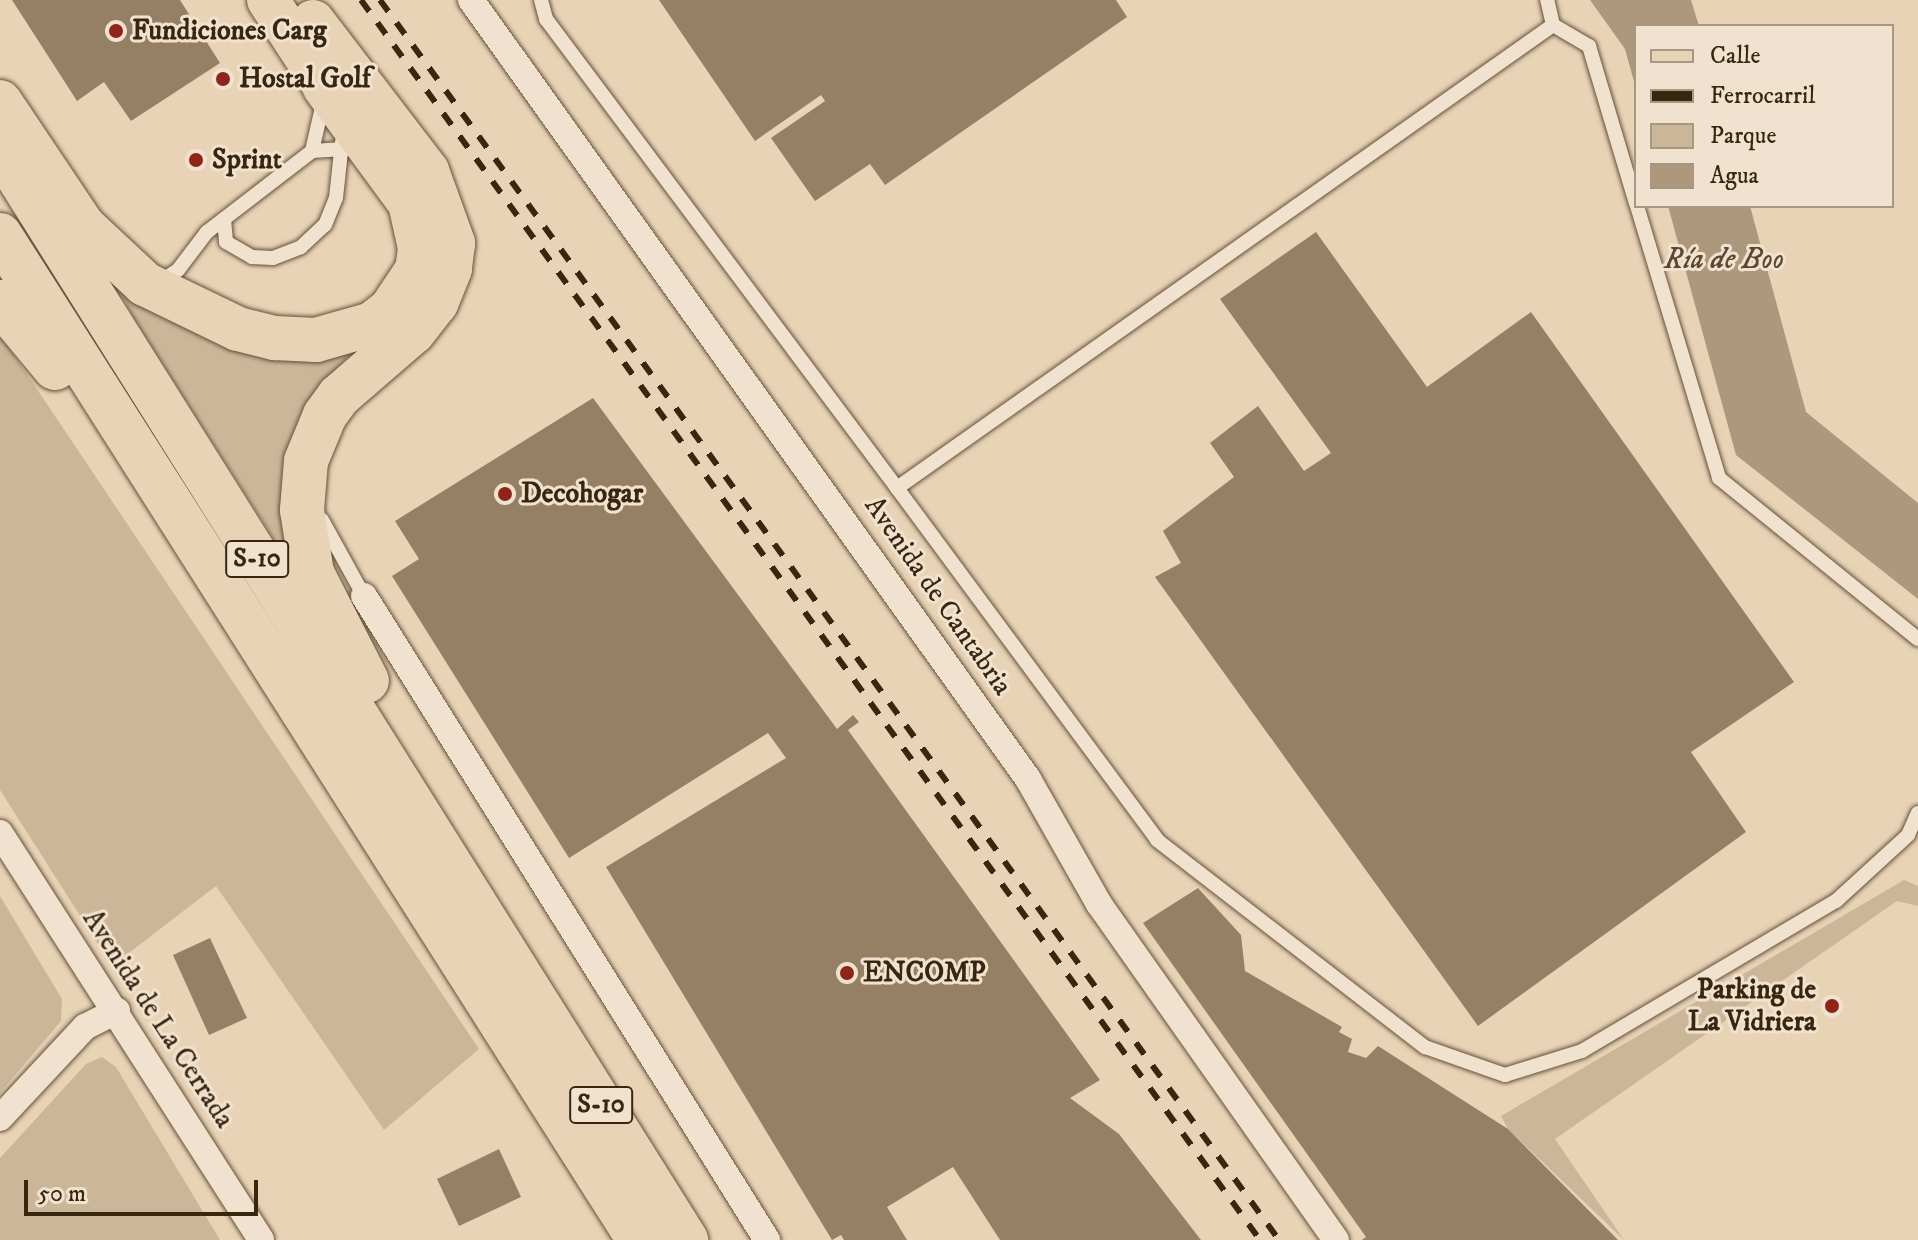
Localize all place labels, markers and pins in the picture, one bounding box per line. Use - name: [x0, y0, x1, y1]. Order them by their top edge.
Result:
- place label: Fundiciones Carg: [132, 14, 327, 48]
- marker: Fundiciones Carg: [107, 22, 125, 40]
- place label: Hostal Golf: [239, 62, 371, 96]
- marker: Hostal Golf: [214, 70, 232, 88]
- place label: Sprint: [212, 143, 282, 177]
- marker: Sprint: [187, 151, 205, 169]
- place label: Decohogar: [521, 477, 643, 511]
- marker: Decohogar: [496, 485, 514, 503]
- place label: ENCOMP: [863, 956, 986, 990]
- marker: ENCOMP: [838, 964, 856, 982]
- place label: Parking de La Vidriera: [1688, 973, 1816, 1039]
- marker: Parking de La Vidriera: [1823, 997, 1841, 1015]

